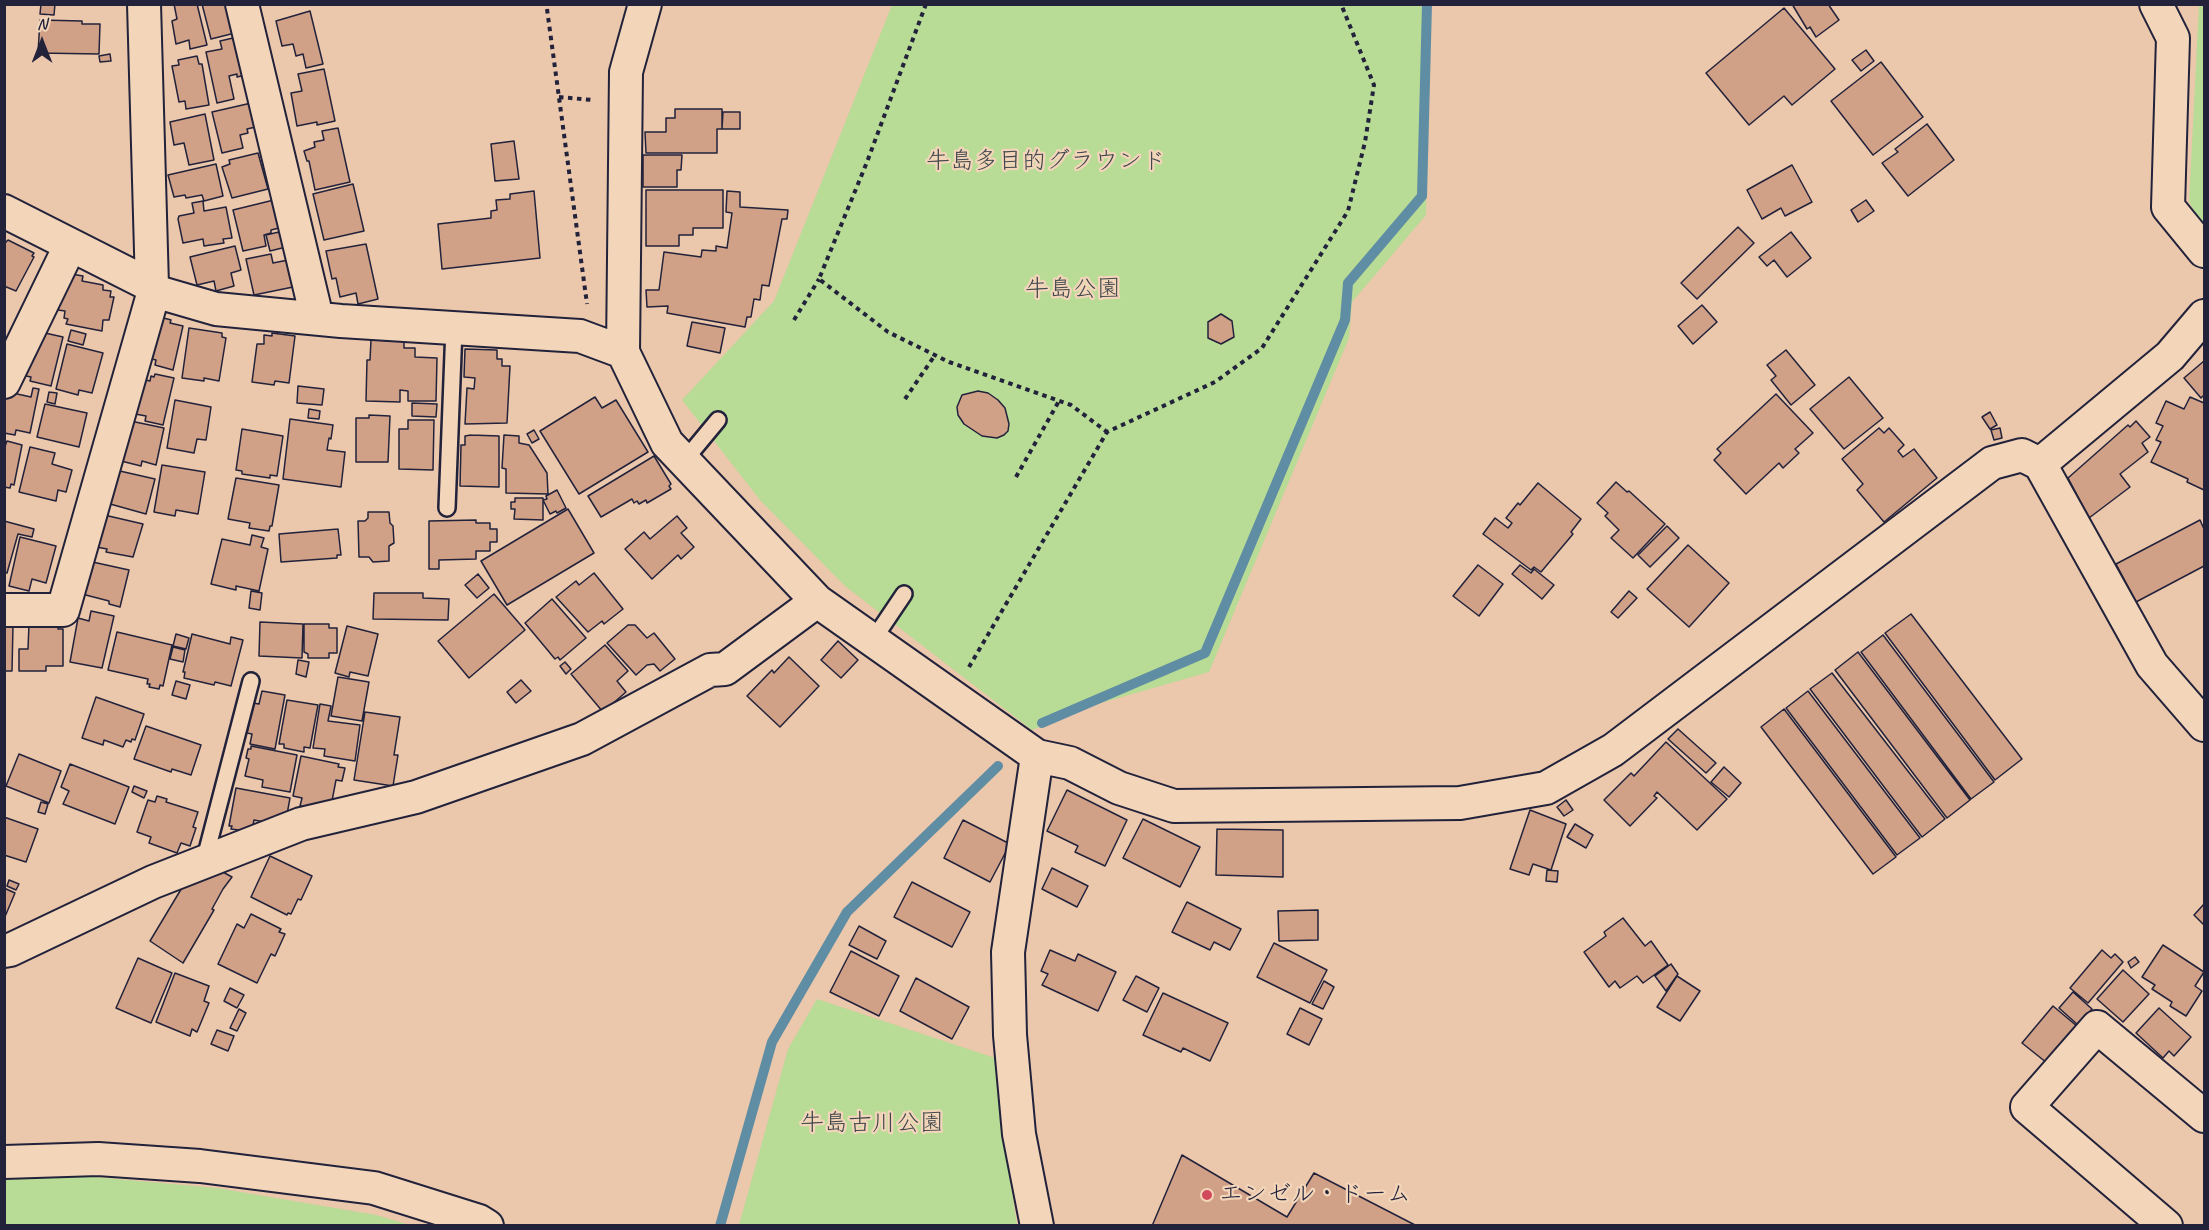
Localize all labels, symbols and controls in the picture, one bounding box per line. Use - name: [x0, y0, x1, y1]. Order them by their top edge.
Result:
- north arrow: [12, 12, 72, 72]
- text: N: [37, 14, 47, 34]
- park label: 牛島多目的グラウンド: [926, 148, 1166, 176]
- park label: 牛島公園: [1025, 276, 1121, 304]
- park label: 牛島古川公園: [800, 1110, 944, 1138]
- place label: エンゼル・ドーム: [1219, 1181, 1411, 1209]
- marker: エンゼル・ドーム: [1200, 1188, 1214, 1202]

